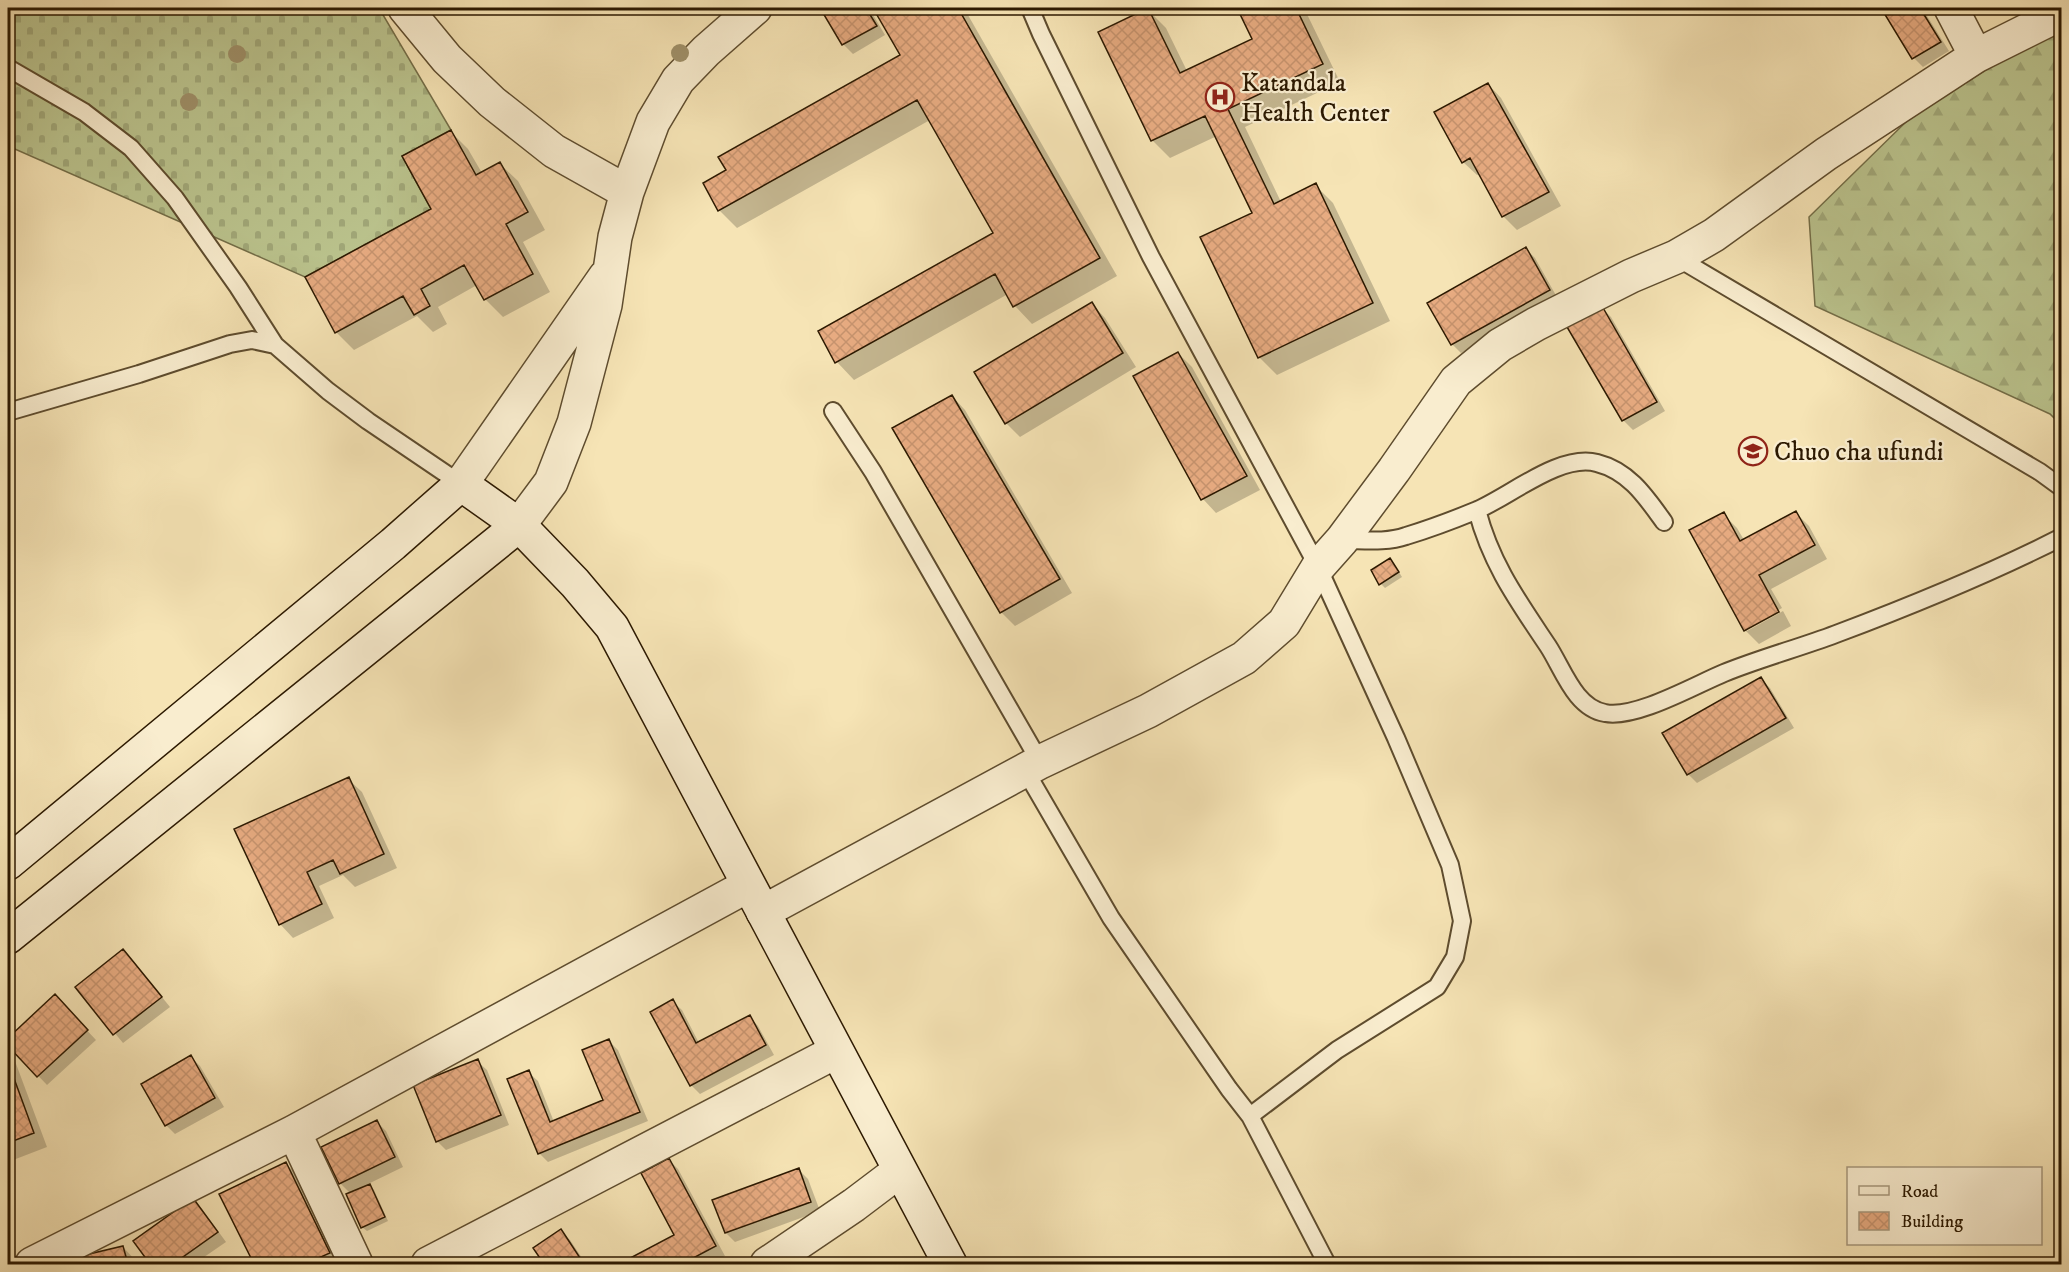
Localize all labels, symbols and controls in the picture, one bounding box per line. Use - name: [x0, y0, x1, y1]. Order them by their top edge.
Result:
- place label: Katandala Health Center: [1241, 67, 1390, 130]
- hospital icon: Katandala Health Center: [1204, 81, 1236, 113]
- school or university icon: Chuo cha ufundi: [1737, 435, 1769, 467]
- place label: Chuo cha ufundi: [1774, 436, 1944, 469]
- legend: [1847, 1167, 2042, 1245]
- text: Road: [1901, 1181, 1938, 1203]
- text: Building: [1901, 1211, 1963, 1233]

